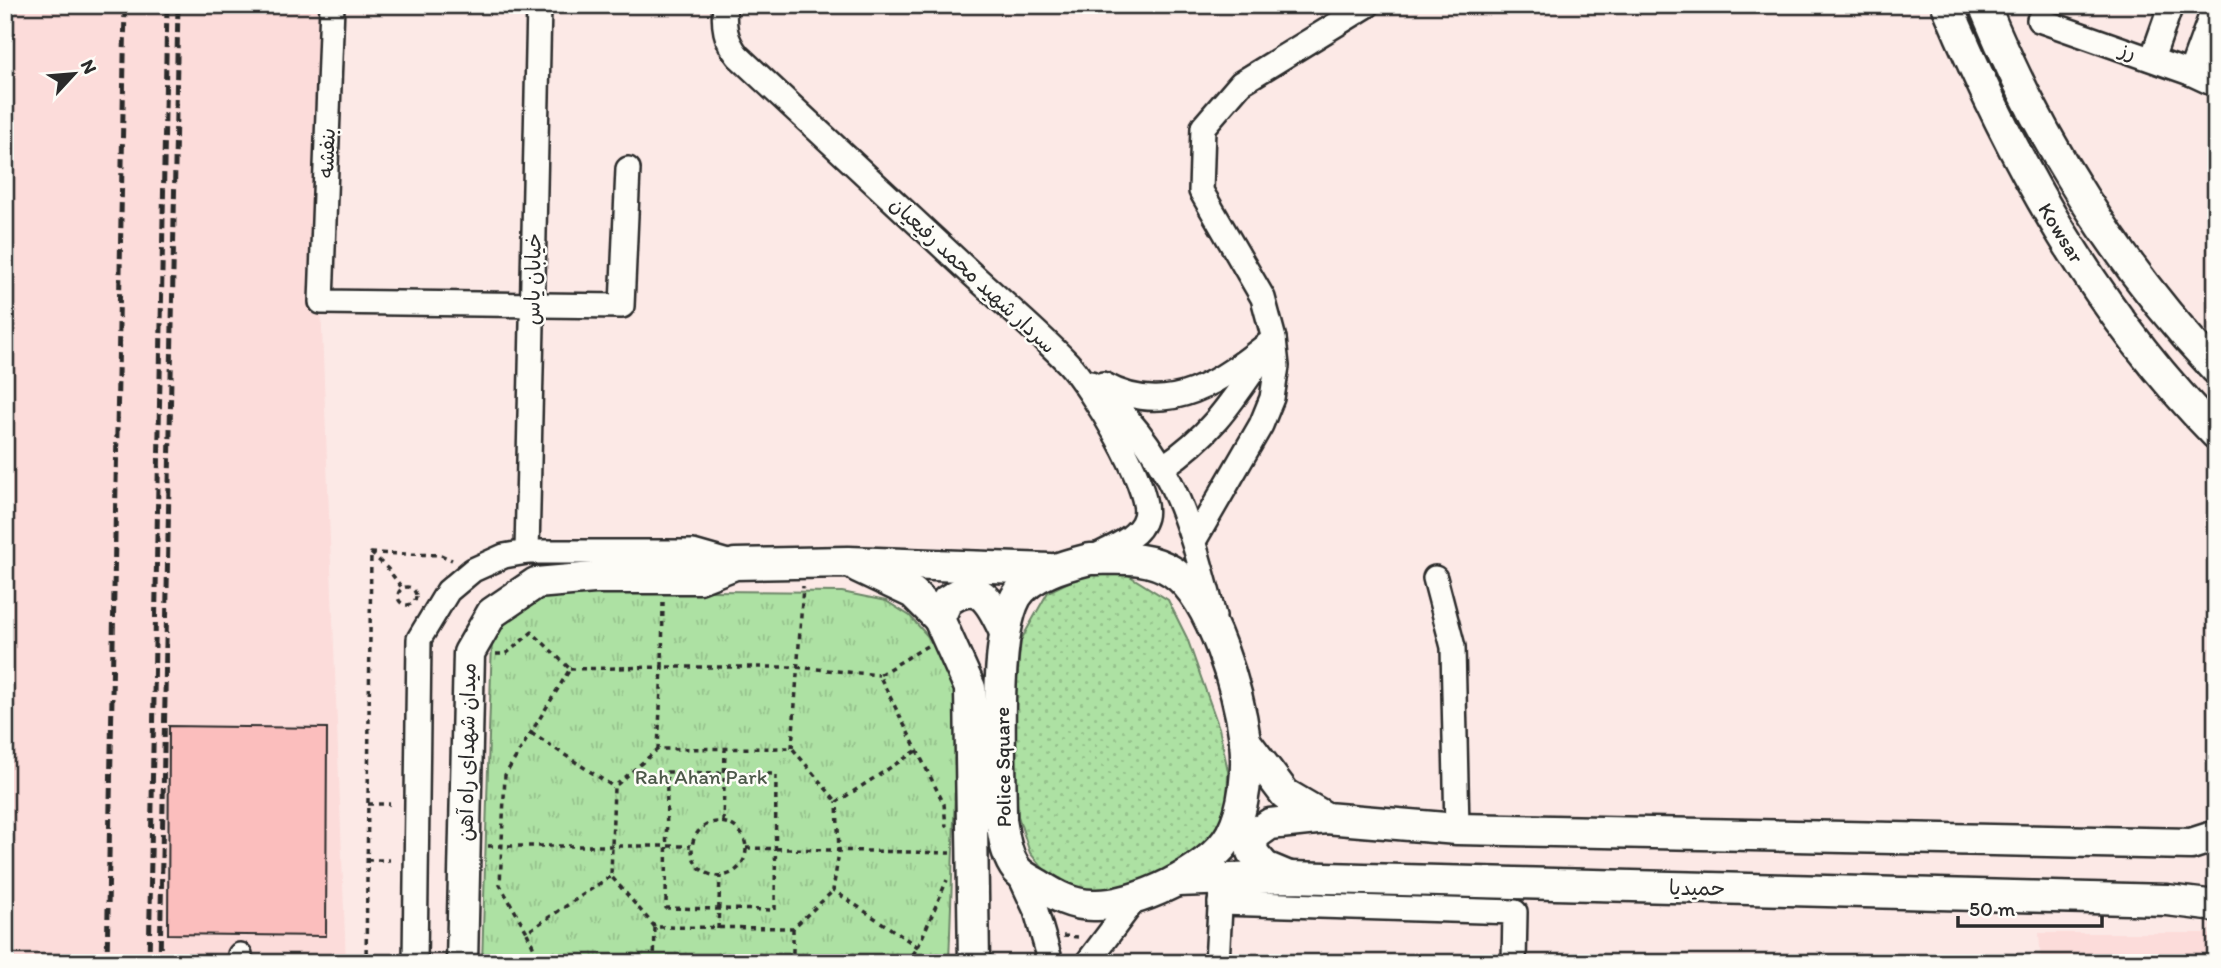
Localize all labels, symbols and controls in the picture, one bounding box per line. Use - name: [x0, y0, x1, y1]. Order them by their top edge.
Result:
- street label: رز: [2115, 35, 2140, 65]
- north arrow: [38, 38, 108, 108]
- text: N: [76, 56, 102, 78]
- street label: بنفشه: [313, 128, 341, 178]
- street label: سردار شهید محمد رفیعیان: [885, 191, 1062, 358]
- street label: Kowsar: [2033, 198, 2090, 268]
- street label: خیابان یاس: [519, 233, 547, 325]
- street label: میدان شهدای راه آهن: [452, 662, 481, 842]
- street label: Police Square: [989, 706, 1016, 828]
- park label: Rah Ahan Park: [635, 764, 768, 789]
- street label: حمیدیا: [1669, 875, 1725, 900]
- scale bar: [1958, 884, 2102, 928]
- text: 50 m: [1969, 896, 2016, 921]

